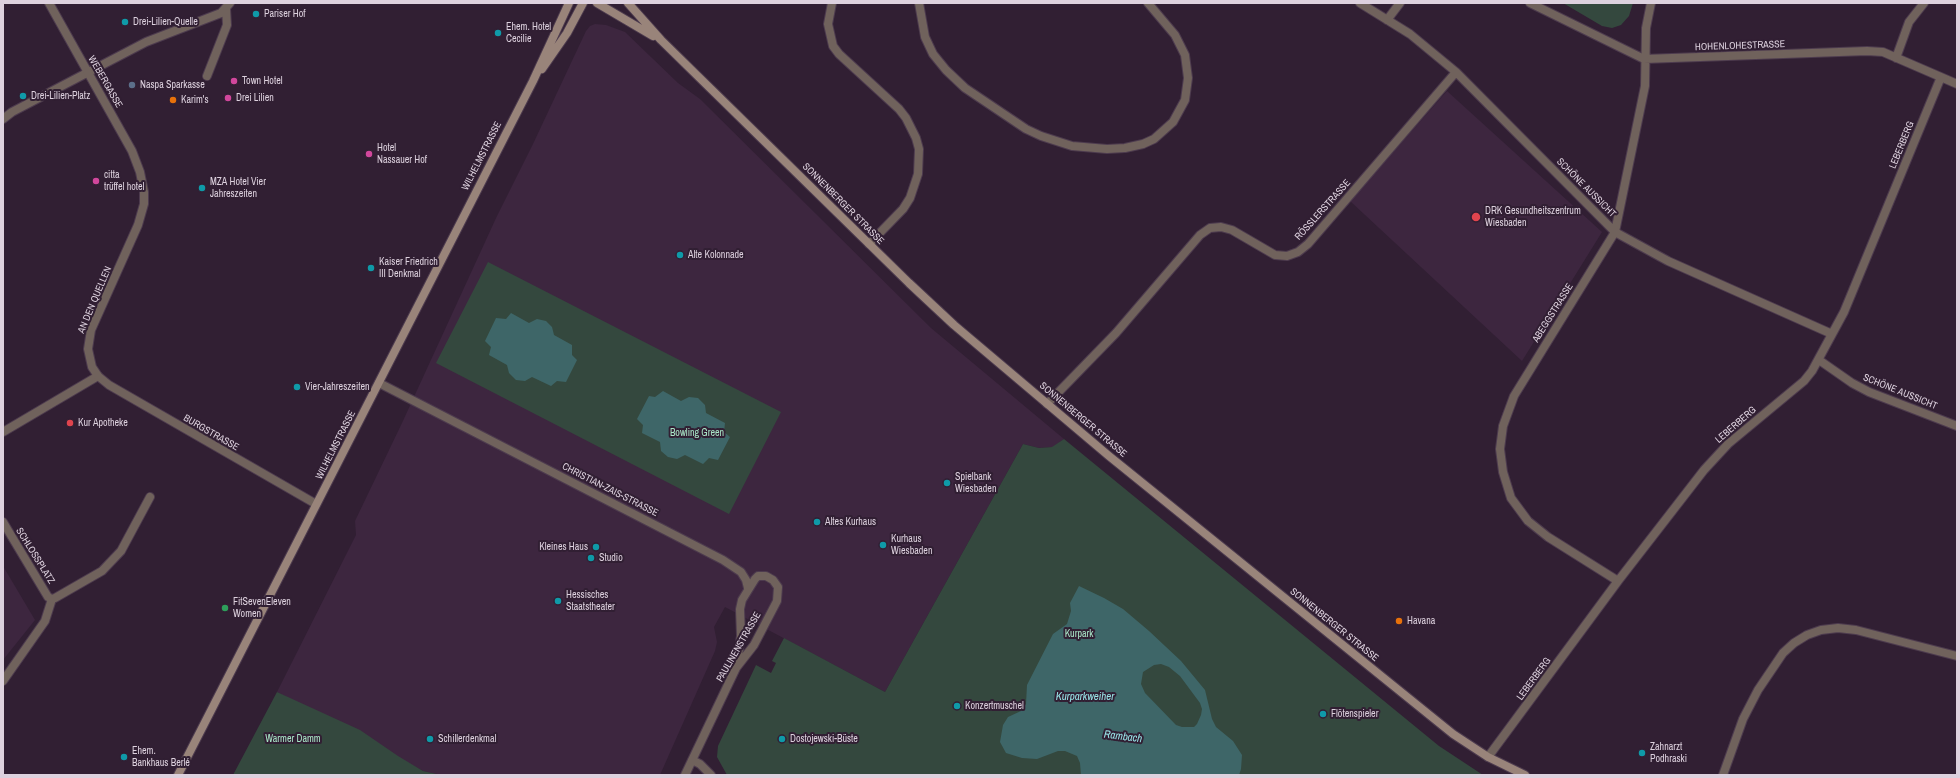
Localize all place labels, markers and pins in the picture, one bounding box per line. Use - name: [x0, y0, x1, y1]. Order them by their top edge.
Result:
- place label: Pariser Hof: [264, 8, 305, 20]
- marker: Pariser Hof: [251, 9, 261, 19]
- place label: Drei-Lilien-Quelle: [133, 16, 198, 28]
- marker: Drei-Lilien-Quelle: [120, 17, 130, 27]
- place label: Ehem. Hotel Cecilie: [506, 21, 551, 44]
- marker: Ehem. Hotel Cecilie: [493, 28, 503, 38]
- place label: Town Hotel: [242, 75, 283, 87]
- marker: Town Hotel: [229, 76, 239, 86]
- place label: Naspa Sparkasse: [140, 79, 205, 91]
- marker: Naspa Sparkasse: [127, 80, 137, 90]
- place label: Drei-Lilien-Platz: [31, 90, 90, 102]
- marker: Drei-Lilien-Platz: [18, 91, 28, 101]
- place label: Drei Lilien: [236, 92, 274, 104]
- marker: Drei Lilien: [223, 93, 233, 103]
- place label: Karim's: [181, 94, 209, 106]
- marker: Karim's: [168, 95, 178, 105]
- place label: Hotel Nassauer Hof: [377, 142, 427, 166]
- marker: Hotel Nassauer Hof: [364, 149, 374, 159]
- place label: citta trüffel hotel: [104, 169, 144, 192]
- marker: citta trüffel hotel: [91, 176, 101, 186]
- place label: MZA Hotel Vier Jahreszeiten: [210, 176, 266, 200]
- marker: MZA Hotel Vier Jahreszeiten: [197, 183, 207, 193]
- place label: DRK Gesundheitszentrum Wiesbaden: [1485, 205, 1581, 228]
- marker: DRK Gesundheitszentrum Wiesbaden: [1470, 211, 1482, 223]
- place label: Alte Kolonnade: [688, 249, 744, 261]
- marker: Alte Kolonnade: [675, 250, 685, 260]
- place label: Kaiser Friedrich III Denkmal: [379, 256, 438, 280]
- marker: Kaiser Friedrich III Denkmal: [366, 263, 376, 273]
- place label: Vier-Jahreszeiten: [305, 381, 370, 393]
- marker: Vier-Jahreszeiten: [292, 382, 302, 392]
- place label: Kur Apotheke: [78, 417, 128, 429]
- marker: Kur Apotheke: [65, 418, 75, 428]
- place label: Spielbank Wiesbaden: [955, 471, 996, 494]
- marker: Spielbank Wiesbaden: [942, 478, 952, 488]
- place label: Altes Kurhaus: [825, 516, 876, 528]
- marker: Altes Kurhaus: [812, 517, 822, 527]
- place label: Kurhaus Wiesbaden: [891, 533, 932, 556]
- marker: Kurhaus Wiesbaden: [878, 540, 888, 550]
- place label: Kleines Haus: [539, 541, 588, 553]
- marker: Kleines Haus: [591, 542, 601, 552]
- place label: Studio: [599, 552, 623, 564]
- marker: Studio: [586, 553, 596, 563]
- place label: Hessisches Staatstheater: [566, 589, 615, 612]
- place label: FitSevenEleven Women: [233, 596, 291, 620]
- marker: Hessisches Staatstheater: [553, 596, 563, 606]
- marker: FitSevenEleven Women: [220, 603, 230, 613]
- place label: Havana: [1407, 615, 1435, 627]
- marker: Havana: [1394, 616, 1404, 626]
- place label: Konzertmuschel: [965, 700, 1024, 712]
- marker: Konzertmuschel: [952, 701, 962, 711]
- place label: Flötenspieler: [1331, 708, 1378, 720]
- marker: Flötenspieler: [1318, 709, 1328, 719]
- place label: Schillerdenkmal: [438, 733, 496, 745]
- place label: Dostojewski-Büste: [790, 733, 858, 745]
- marker: Schillerdenkmal: [425, 734, 435, 744]
- marker: Dostojewski-Büste: [777, 734, 787, 744]
- place label: Zahnarzt Podhraski: [1650, 741, 1687, 764]
- place label: Ehem. Bankhaus Berlé: [132, 745, 190, 768]
- marker: Zahnarzt Podhraski: [1637, 748, 1647, 758]
- marker: Ehem. Bankhaus Berlé: [119, 752, 129, 762]

